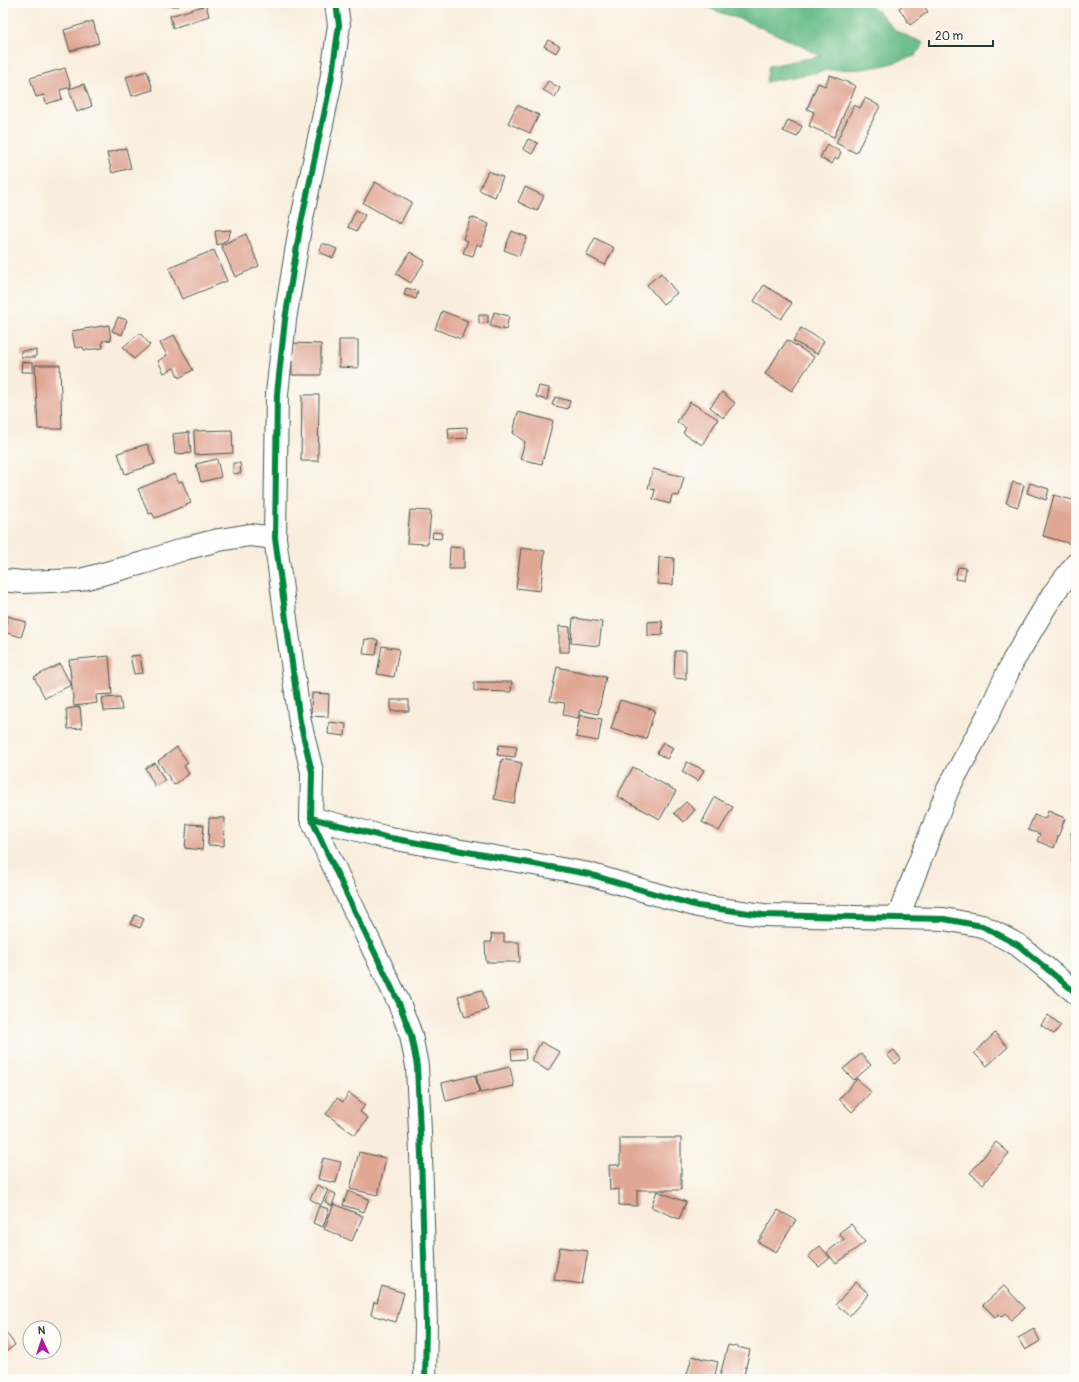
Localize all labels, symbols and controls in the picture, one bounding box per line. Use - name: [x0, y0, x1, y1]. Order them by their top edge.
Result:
- scale bar: [929, 22, 993, 48]
- text: 20 m: [935, 29, 964, 44]
- north arrow: [22, 1320, 62, 1360]
- text: N: [37, 1324, 46, 1337]

